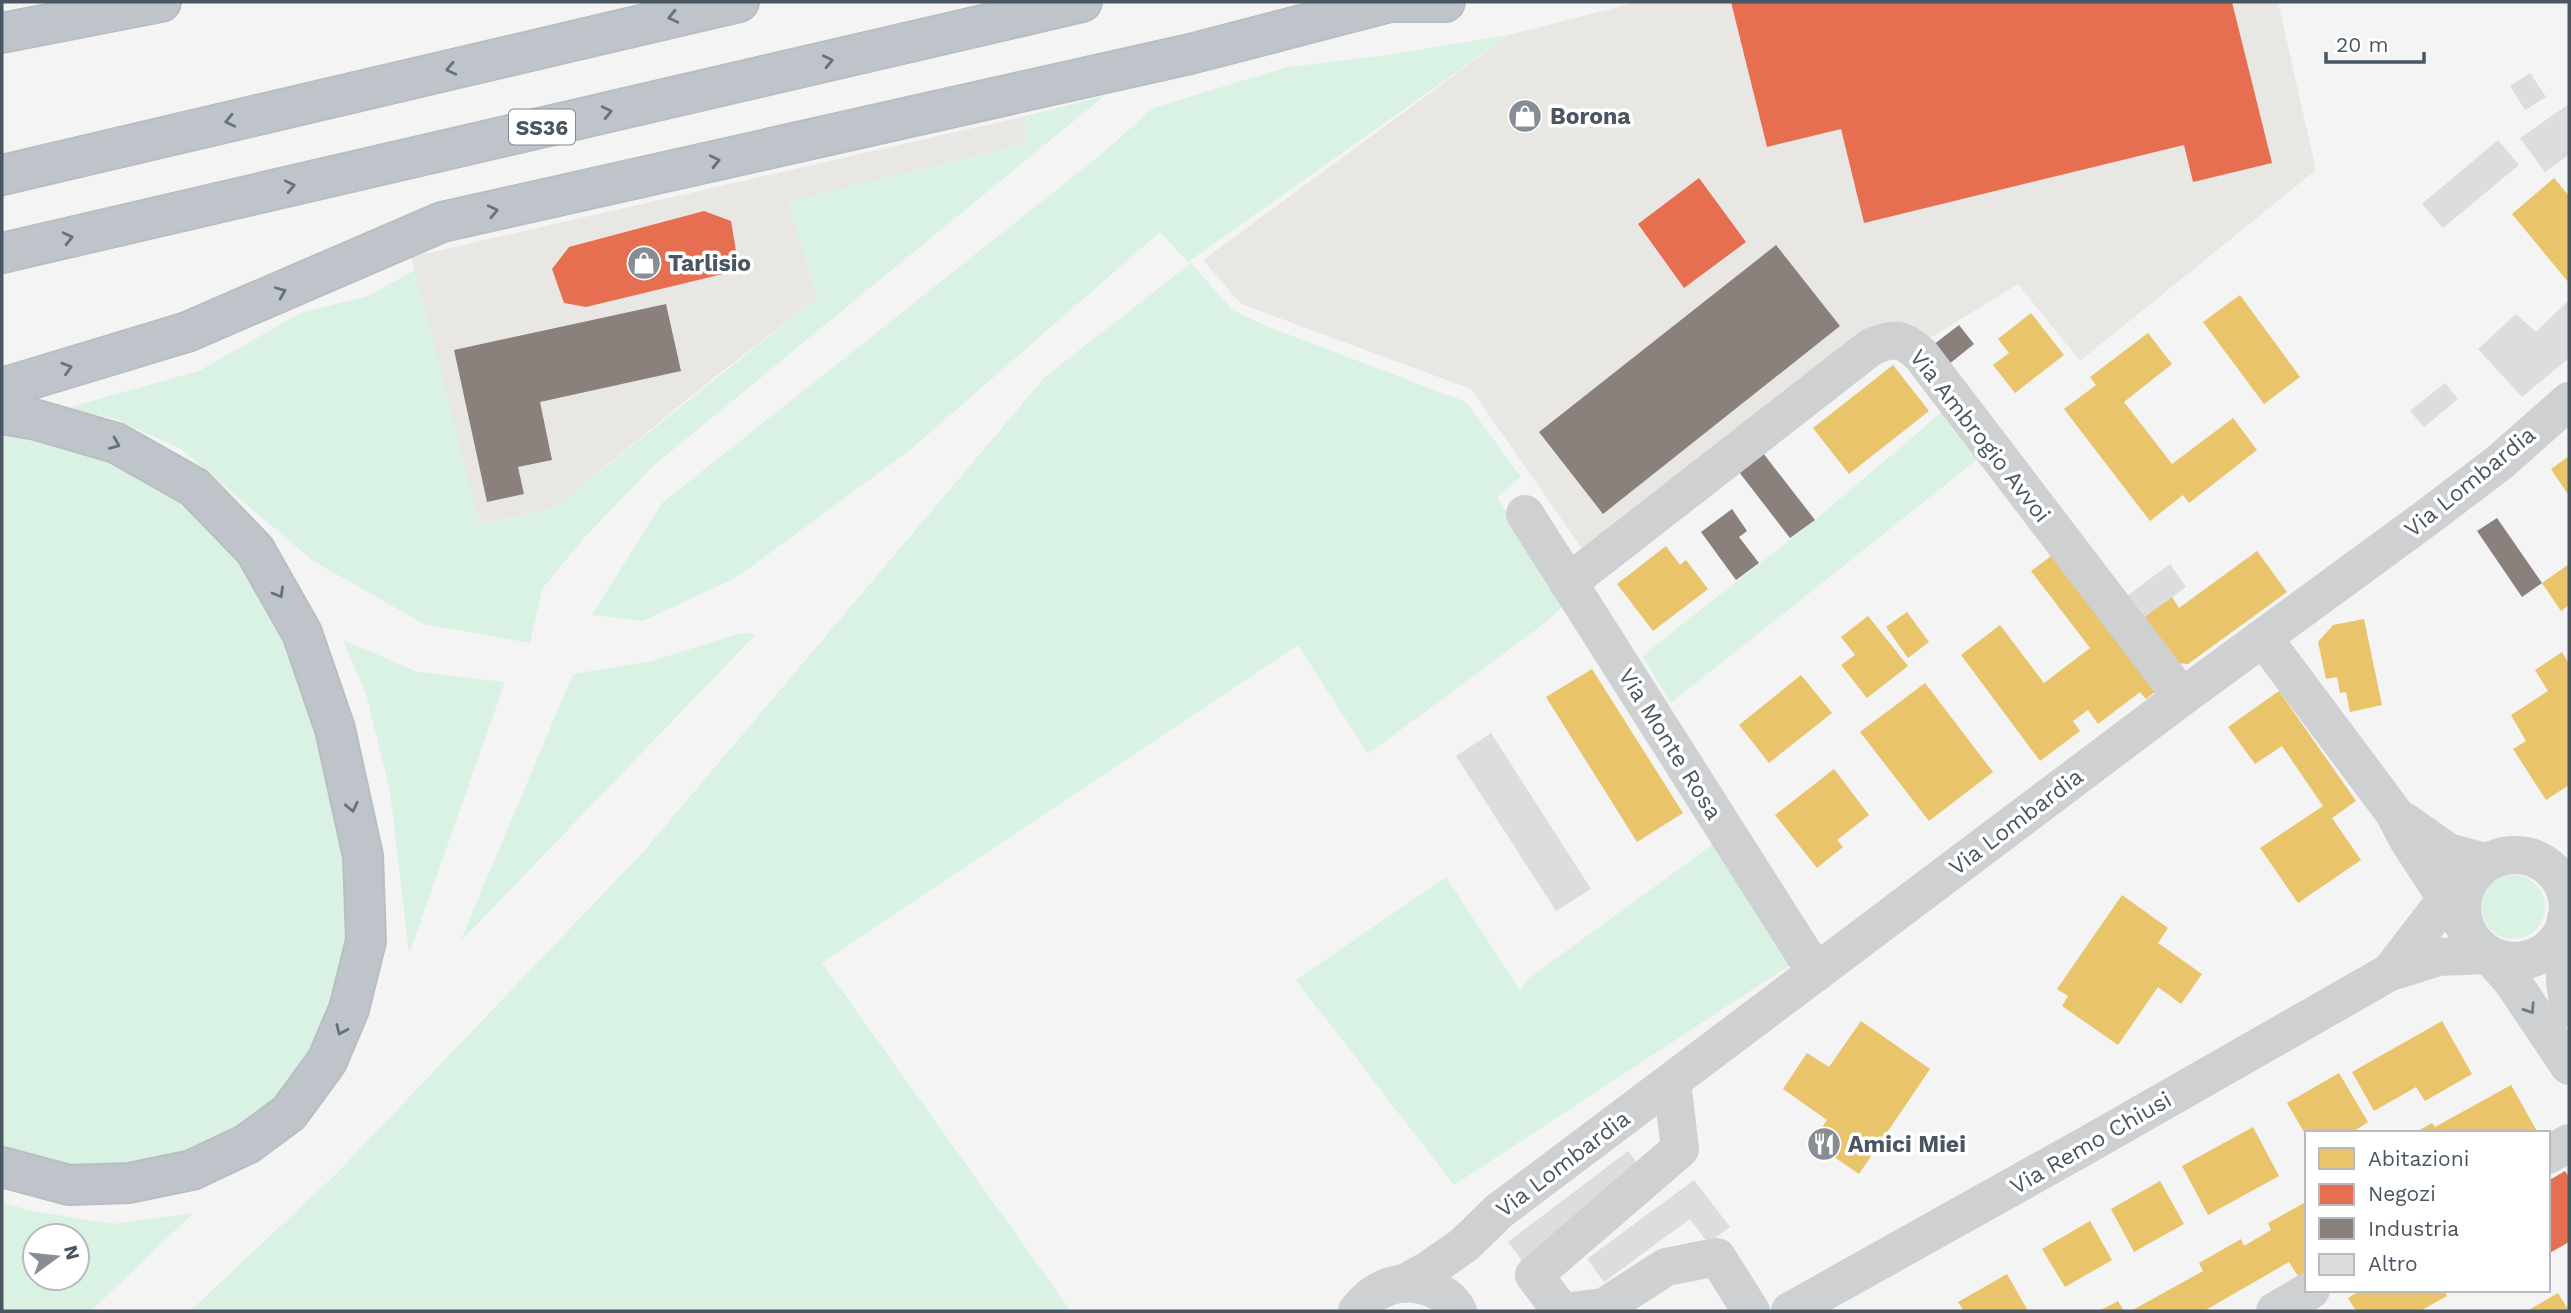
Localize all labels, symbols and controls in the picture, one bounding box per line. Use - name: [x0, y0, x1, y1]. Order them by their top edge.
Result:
- one-way arrow: [667, 9, 679, 24]
- scale bar: [2326, 21, 2424, 65]
- text: 20 m: [2336, 32, 2388, 57]
- one-way arrow: [822, 55, 834, 69]
- one-way arrow: [445, 61, 457, 75]
- shop icon: Borona: [1506, 97, 1544, 135]
- place label: Borona: [1550, 103, 1631, 130]
- one-way arrow: [601, 106, 613, 121]
- road number: SS36: [509, 110, 575, 144]
- one-way arrow: [224, 113, 236, 127]
- one-way arrow: [709, 154, 721, 169]
- one-way arrow: [284, 180, 296, 194]
- one-way arrow: [487, 205, 499, 219]
- one-way arrow: [62, 232, 74, 246]
- shop icon: Tarlisio: [625, 244, 663, 282]
- place label: Tarlisio: [668, 250, 751, 277]
- one-way arrow: [274, 286, 286, 300]
- street label: Via Ambrogio Avvoi: [1904, 344, 2056, 528]
- one-way arrow: [61, 362, 73, 377]
- street label: Via Lombardia: [2399, 421, 2541, 543]
- one-way arrow: [107, 436, 120, 450]
- one-way arrow: [271, 586, 284, 598]
- street label: Via Monte Rosa: [1613, 663, 1727, 825]
- street label: Via Lombardia: [1944, 763, 2088, 881]
- one-way arrow: [344, 801, 359, 813]
- one-way arrow: [2522, 1001, 2535, 1014]
- one-way arrow: [335, 1023, 349, 1035]
- street label: Via Remo Chiusi: [2006, 1086, 2176, 1200]
- street label: Via Lombardia: [1491, 1105, 1635, 1223]
- restaurant icon: Amici Miei: [1805, 1125, 1843, 1163]
- place label: Amici Miei: [1848, 1131, 1966, 1158]
- legend: [2305, 1131, 2550, 1292]
- text: Abitazioni: [2368, 1146, 2469, 1171]
- text: Negozi: [2368, 1181, 2436, 1206]
- text: Industria: [2368, 1216, 2459, 1241]
- north arrow: [21, 1222, 91, 1292]
- text: N: [59, 1243, 85, 1263]
- text: Altro: [2368, 1251, 2418, 1276]

